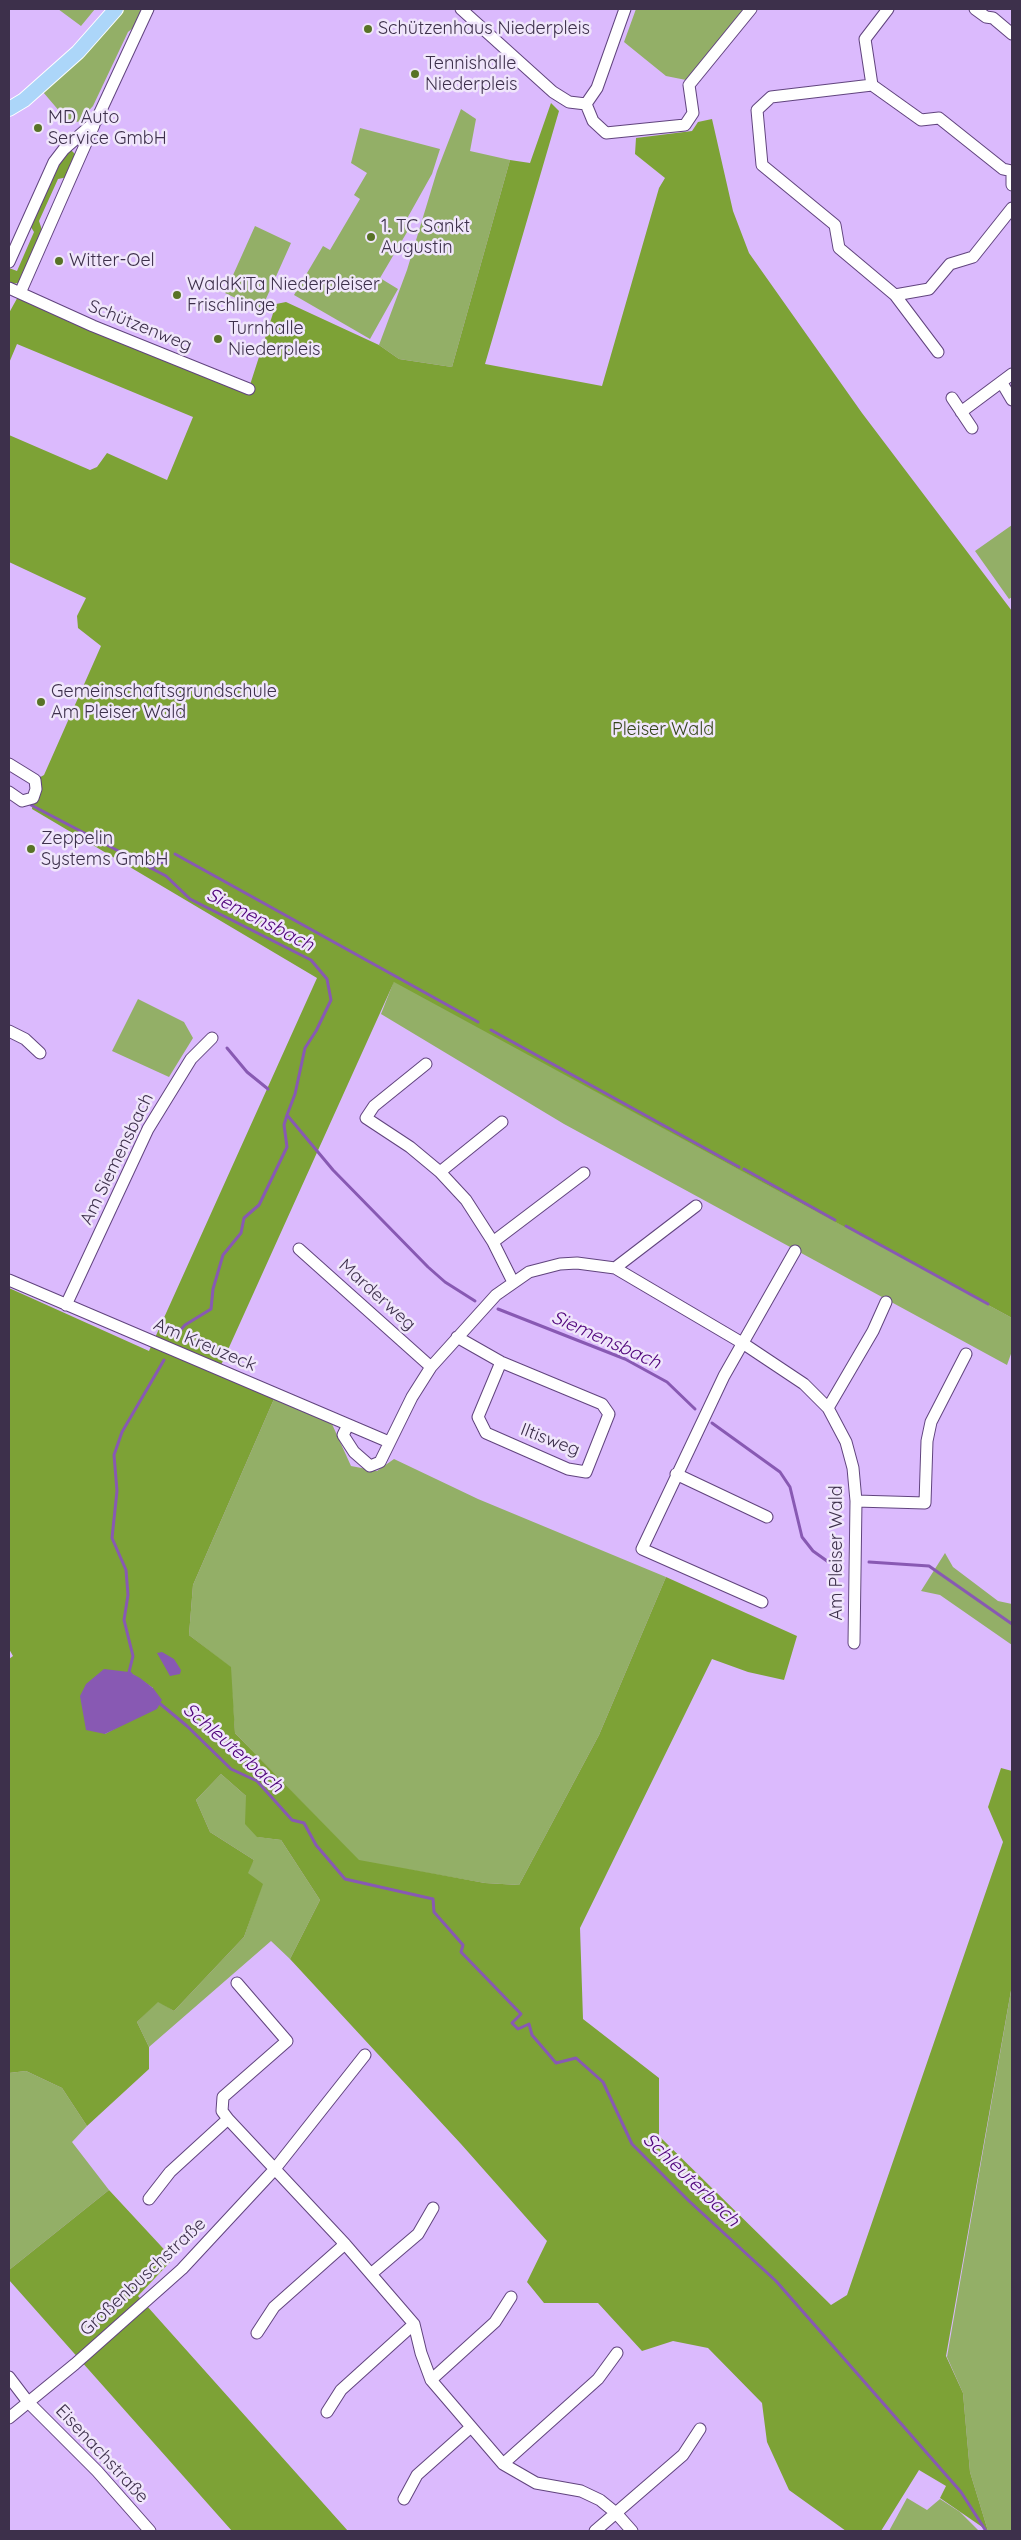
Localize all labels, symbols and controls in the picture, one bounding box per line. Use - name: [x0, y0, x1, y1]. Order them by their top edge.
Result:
- place label: Schützenhaus Niederpleis: [378, 18, 590, 40]
- marker: Schützenhaus Niederpleis: [362, 23, 374, 35]
- place label: Tennishalle Niederpleis: [425, 53, 517, 96]
- marker: Tennishalle Niederpleis: [409, 68, 421, 80]
- place label: MD Auto Service GmbH: [48, 107, 167, 150]
- marker: MD Auto Service GmbH: [32, 122, 44, 134]
- place label: 1. TC Sankt Augustin: [381, 216, 470, 258]
- marker: 1. TC Sankt Augustin: [365, 231, 377, 243]
- place label: Witter-Oel: [69, 250, 155, 272]
- marker: Witter-Oel: [53, 255, 65, 267]
- place label: WaldKiTa Niederpleiser Frischlinge: [187, 274, 380, 316]
- marker: WaldKiTa Niederpleiser Frischlinge: [171, 289, 183, 301]
- street label: Schützenweg: [85, 295, 195, 357]
- place label: Turnhalle Niederpleis: [228, 318, 320, 360]
- marker: Turnhalle Niederpleis: [212, 333, 224, 345]
- place label: Gemeinschaftsgrundschule Am Pleiser Wald: [51, 681, 277, 724]
- marker: Gemeinschaftsgrundschule Am Pleiser Wald: [35, 696, 47, 708]
- park label: Pleiser Wald: [612, 719, 714, 741]
- place label: Zeppelin Systems GmbH: [41, 828, 168, 871]
- marker: Zeppelin Systems GmbH: [25, 843, 37, 855]
- water label: Siemensbach: [203, 883, 317, 957]
- street label: Am Siemensbach: [76, 1090, 158, 1228]
- street label: Marderweg: [334, 1255, 420, 1335]
- water label: Siemensbach: [548, 1306, 664, 1374]
- street label: Am Kreuzeck: [150, 1314, 260, 1376]
- street label: Iltisweg: [517, 1419, 583, 1461]
- street label: Am Pleiser Wald: [826, 1485, 848, 1621]
- water label: Schleuterbach: [178, 1698, 288, 1798]
- water label: Schleuterbach: [638, 2128, 744, 2232]
- street label: Großenbuschstraße: [76, 2213, 210, 2341]
- street label: Eisenachstraße: [51, 2400, 153, 2508]

